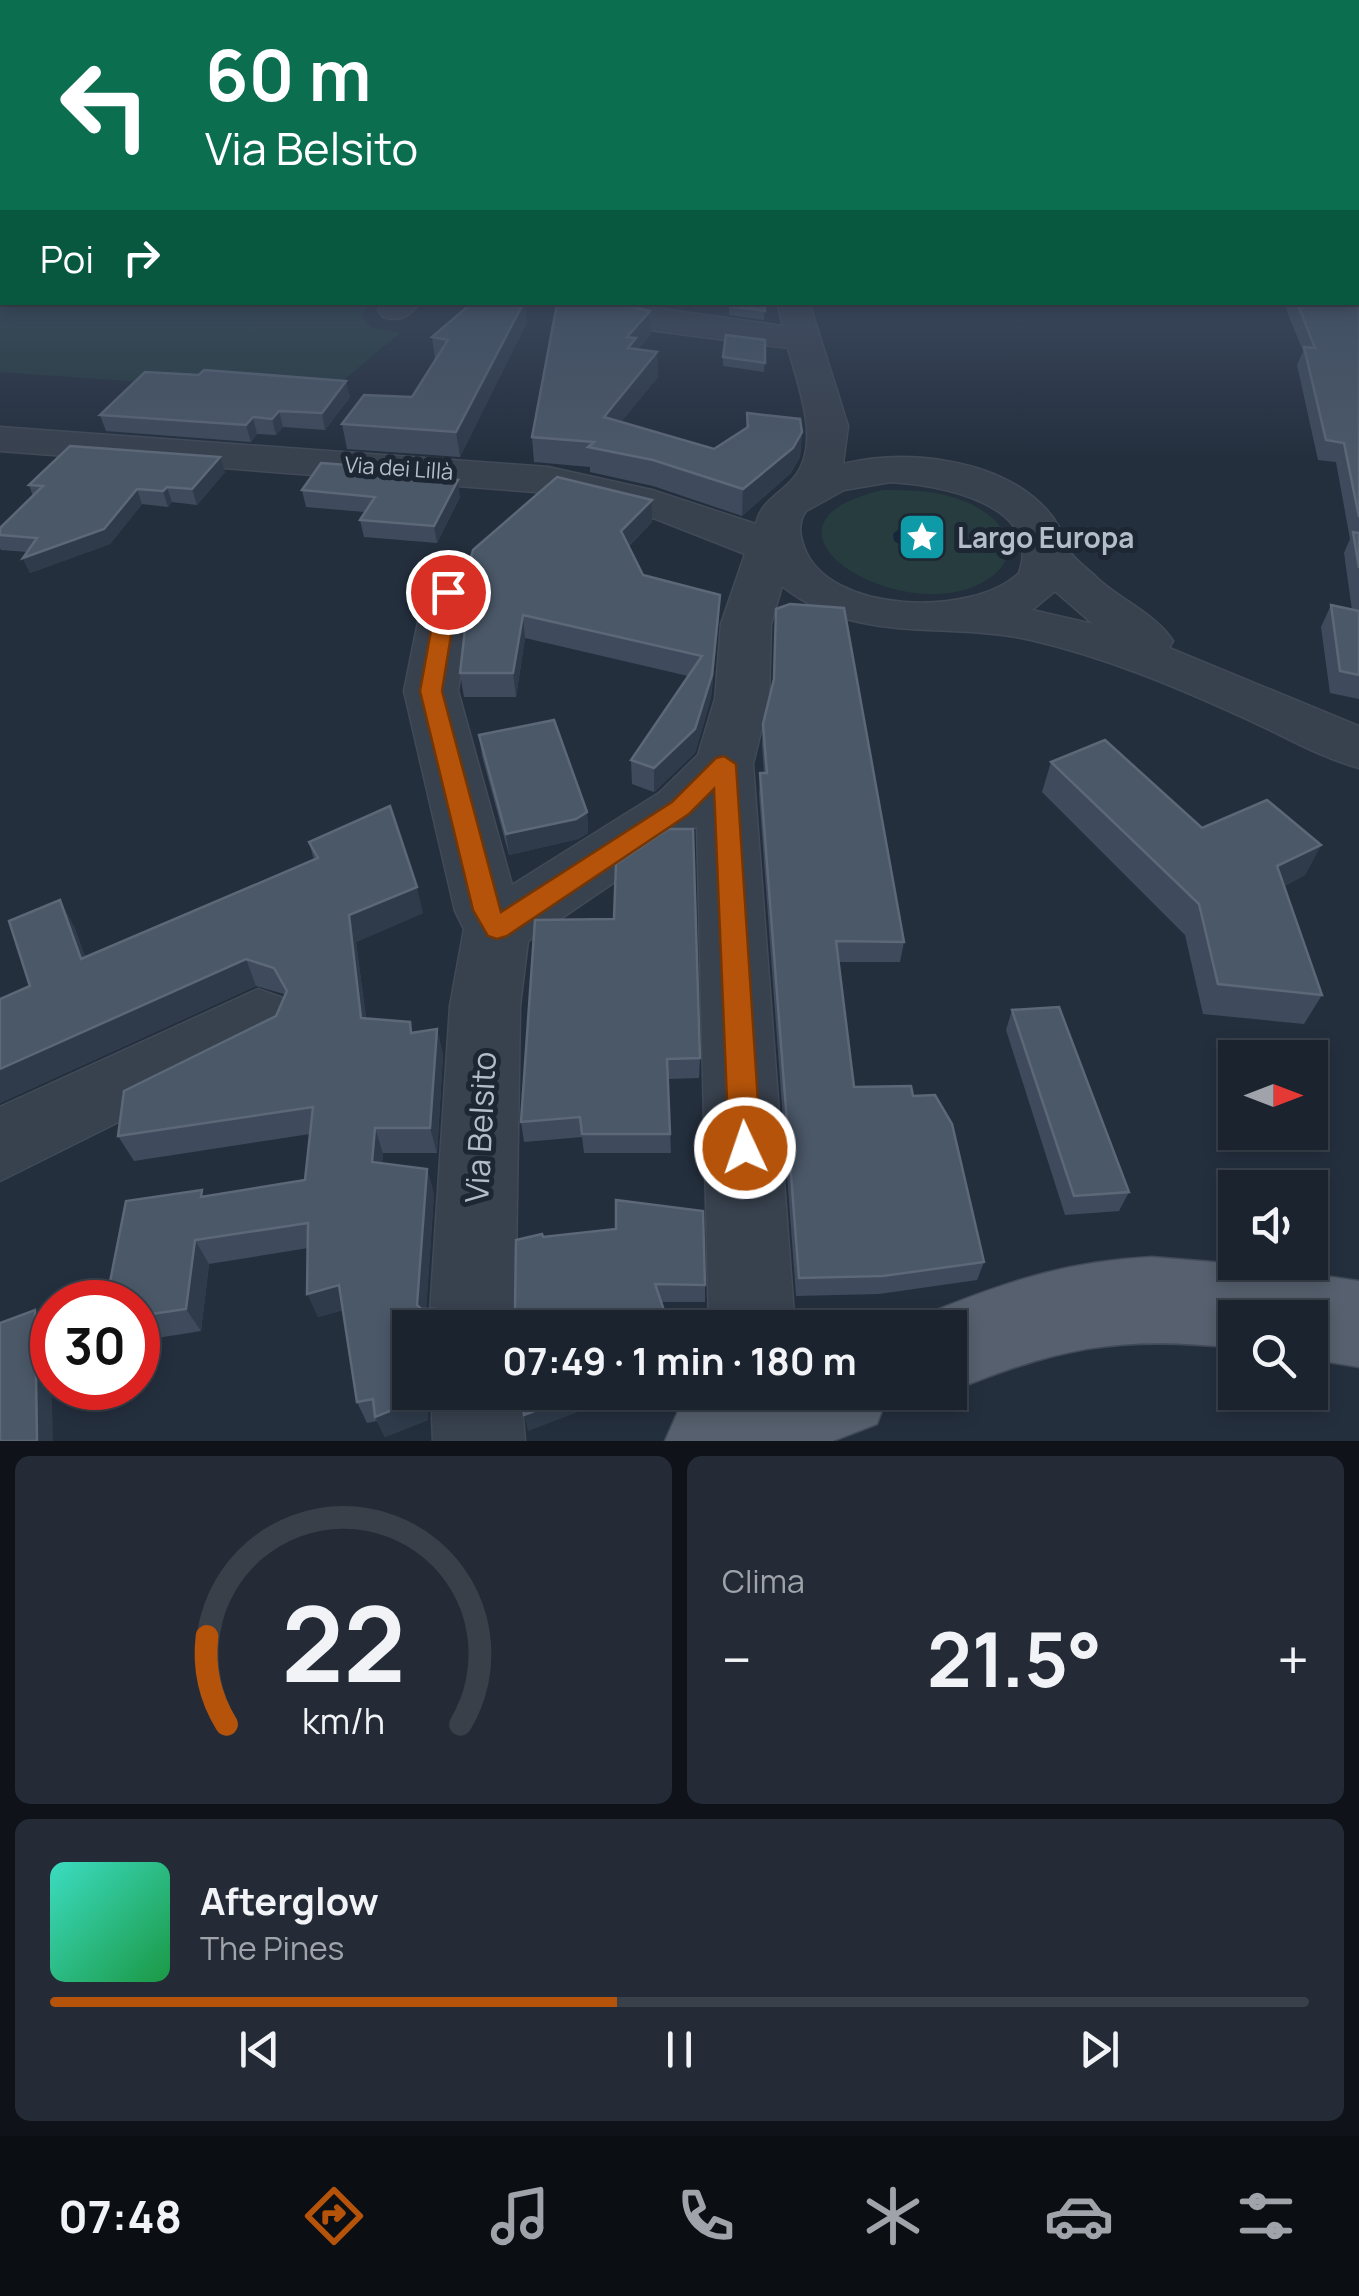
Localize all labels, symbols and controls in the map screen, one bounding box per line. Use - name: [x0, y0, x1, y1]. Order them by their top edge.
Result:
- text: 60 m: [205, 26, 372, 122]
- icon: left: [40, 40, 170, 170]
- text: Via Belsito: [205, 117, 418, 179]
- icon: right: [114, 230, 169, 285]
- text: Poi: [40, 232, 94, 284]
- street label: Via dei Lillà: [344, 449, 454, 487]
- place icon: Largo Europa: [896, 511, 948, 563]
- place label: Largo Europa: [957, 518, 1134, 556]
- pin: [406, 550, 491, 635]
- icon: arrive: [421, 565, 476, 620]
- north arrow: [1218, 1040, 1328, 1150]
- map controls: [1218, 1040, 1328, 1410]
- street label: Via Belsito: [454, 1050, 506, 1204]
- position arrow: [693, 1096, 797, 1200]
- button: sound: [1218, 1170, 1328, 1280]
- speed limit sign: 30: [30, 1280, 160, 1410]
- button: search: [1218, 1300, 1328, 1410]
- text: 07:49 · 1 min · 180 m: [502, 1334, 857, 1386]
- text: Clima: [722, 1559, 805, 1603]
- text: 22: [282, 1571, 405, 1713]
- text: 21.5°: [927, 1607, 1102, 1710]
- text: −: [722, 1621, 752, 1697]
- text: +: [1277, 1621, 1309, 1697]
- text: km/h: [302, 1696, 385, 1745]
- text: Afterglow: [200, 1874, 379, 1926]
- text: The Pines: [200, 1926, 344, 1970]
- icon: previous: [232, 2022, 287, 2077]
- icon: pause: [652, 2022, 707, 2077]
- icon: next: [1072, 2022, 1127, 2077]
- icon: directions: [299, 2181, 369, 2251]
- icon: music: [485, 2181, 555, 2251]
- icon: phone: [671, 2181, 741, 2251]
- icon: climate: [858, 2181, 928, 2251]
- icon: car: [1044, 2181, 1114, 2251]
- icon: filters: [1231, 2181, 1301, 2251]
- text: 07:48: [58, 2185, 182, 2247]

